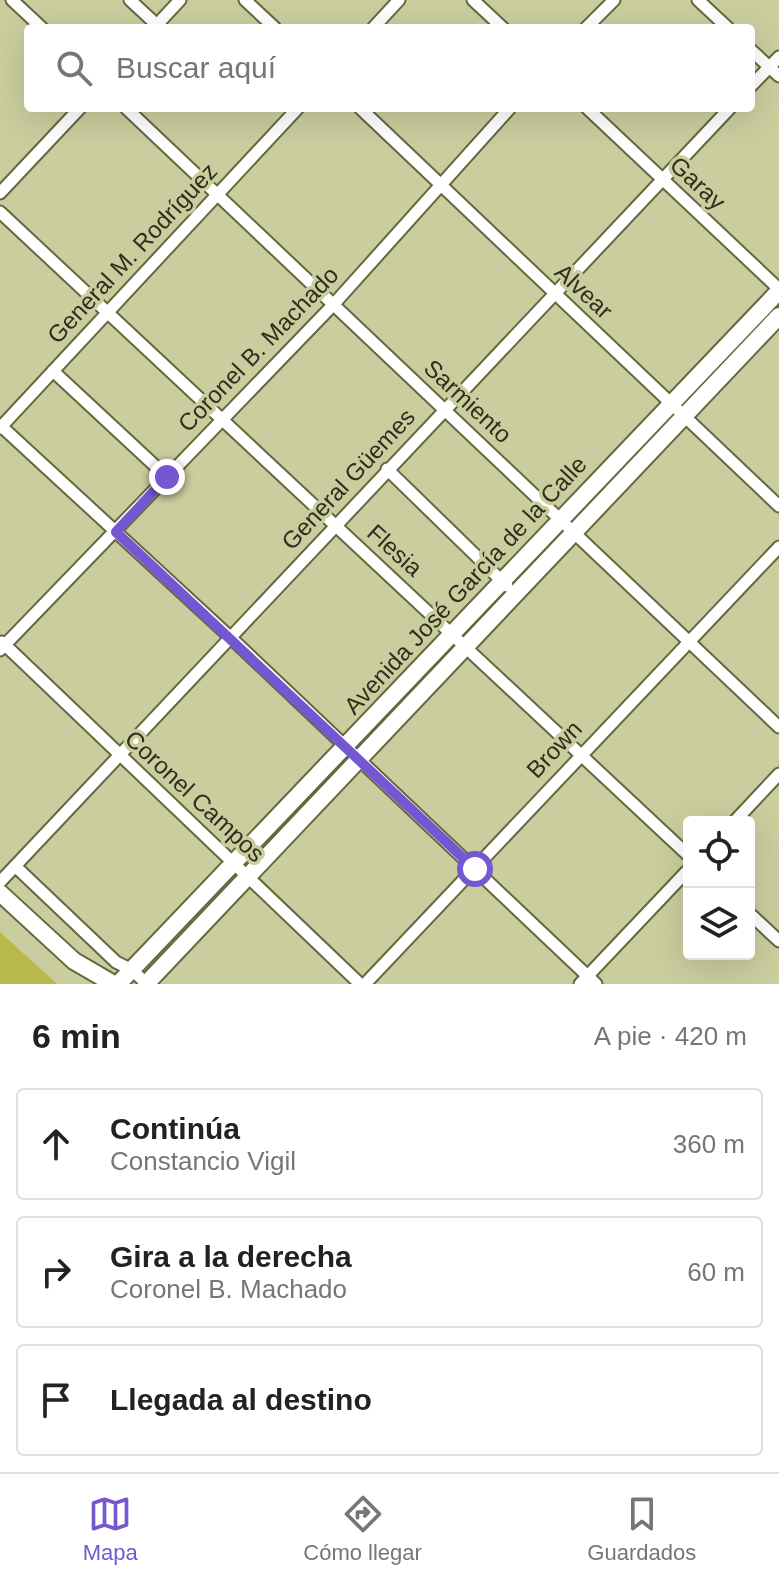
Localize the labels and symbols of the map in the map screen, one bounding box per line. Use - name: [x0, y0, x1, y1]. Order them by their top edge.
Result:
- street label: Garay: [665, 151, 731, 215]
- street label: General M. Rodríguez: [42, 157, 222, 349]
- street label: Alvear: [550, 258, 618, 324]
- street label: Coronel B. Machado: [172, 261, 344, 437]
- street label: Sarmiento: [419, 354, 517, 448]
- street label: General Güemes: [276, 403, 420, 555]
- street label: Avenida José García de la Calle: [338, 451, 592, 719]
- route end: [149, 459, 185, 495]
- street label: Flesia: [362, 519, 428, 582]
- street label: Brown: [521, 715, 587, 783]
- street label: Coronel Campos: [120, 725, 270, 867]
- route start: [457, 851, 493, 887]

